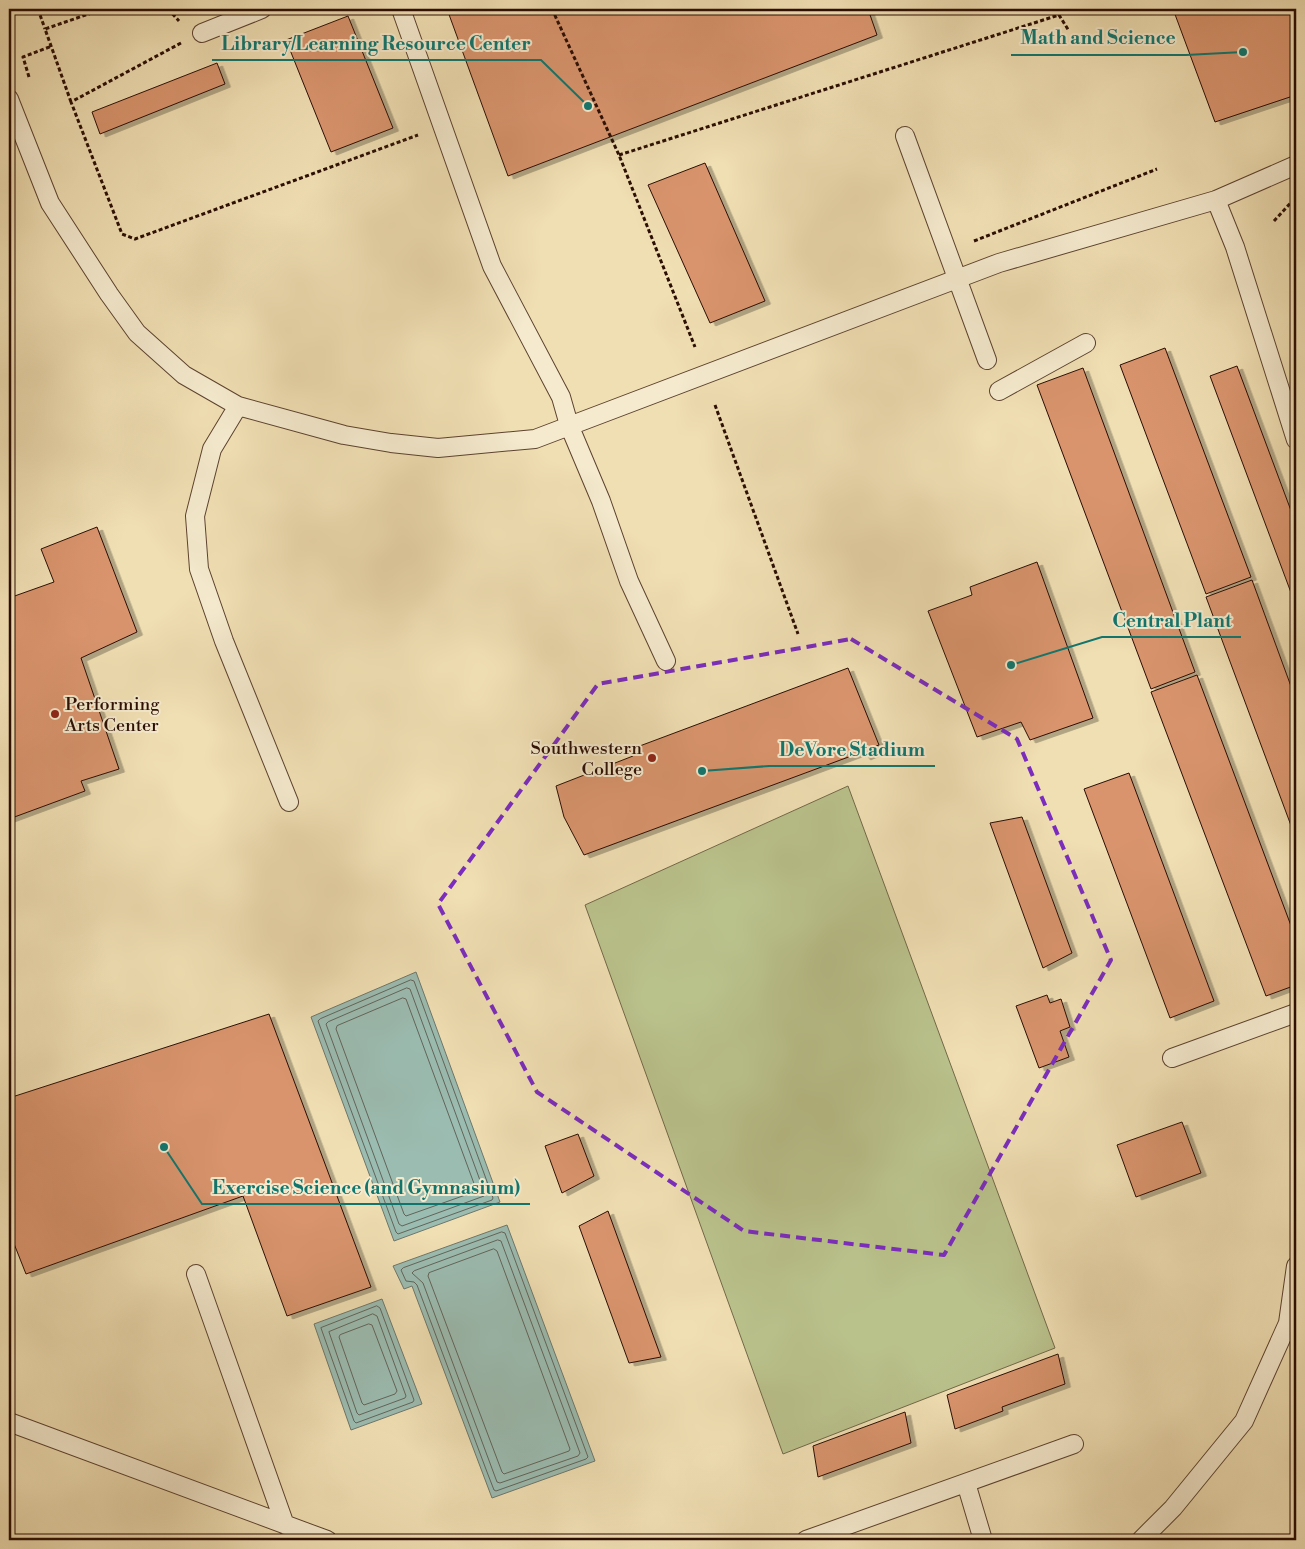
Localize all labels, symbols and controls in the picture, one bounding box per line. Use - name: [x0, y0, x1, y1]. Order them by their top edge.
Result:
- callout: Math and Science: [1011, 21, 1186, 55]
- callout: Library/Learning Resource Center: [212, 26, 541, 60]
- text: Math and Science: [1020, 26, 1176, 50]
- text: Library/Learning Resource Center: [221, 32, 531, 56]
- callout: Central Plant: [1102, 603, 1241, 637]
- text: Central Plant: [1112, 609, 1232, 633]
- place label: Performing Arts Center: [64, 693, 160, 737]
- marker: Performing Arts Center: [49, 708, 61, 720]
- callout: DeVore Stadium: [769, 732, 935, 766]
- place label: Southwestern College: [531, 737, 642, 781]
- text: DeVore Stadium: [779, 738, 925, 762]
- marker: Southwestern College: [646, 752, 658, 764]
- callout: Exercise Science (and Gymnasium): [202, 1170, 530, 1204]
- text: Exercise Science (and Gymnasium): [212, 1176, 520, 1200]

